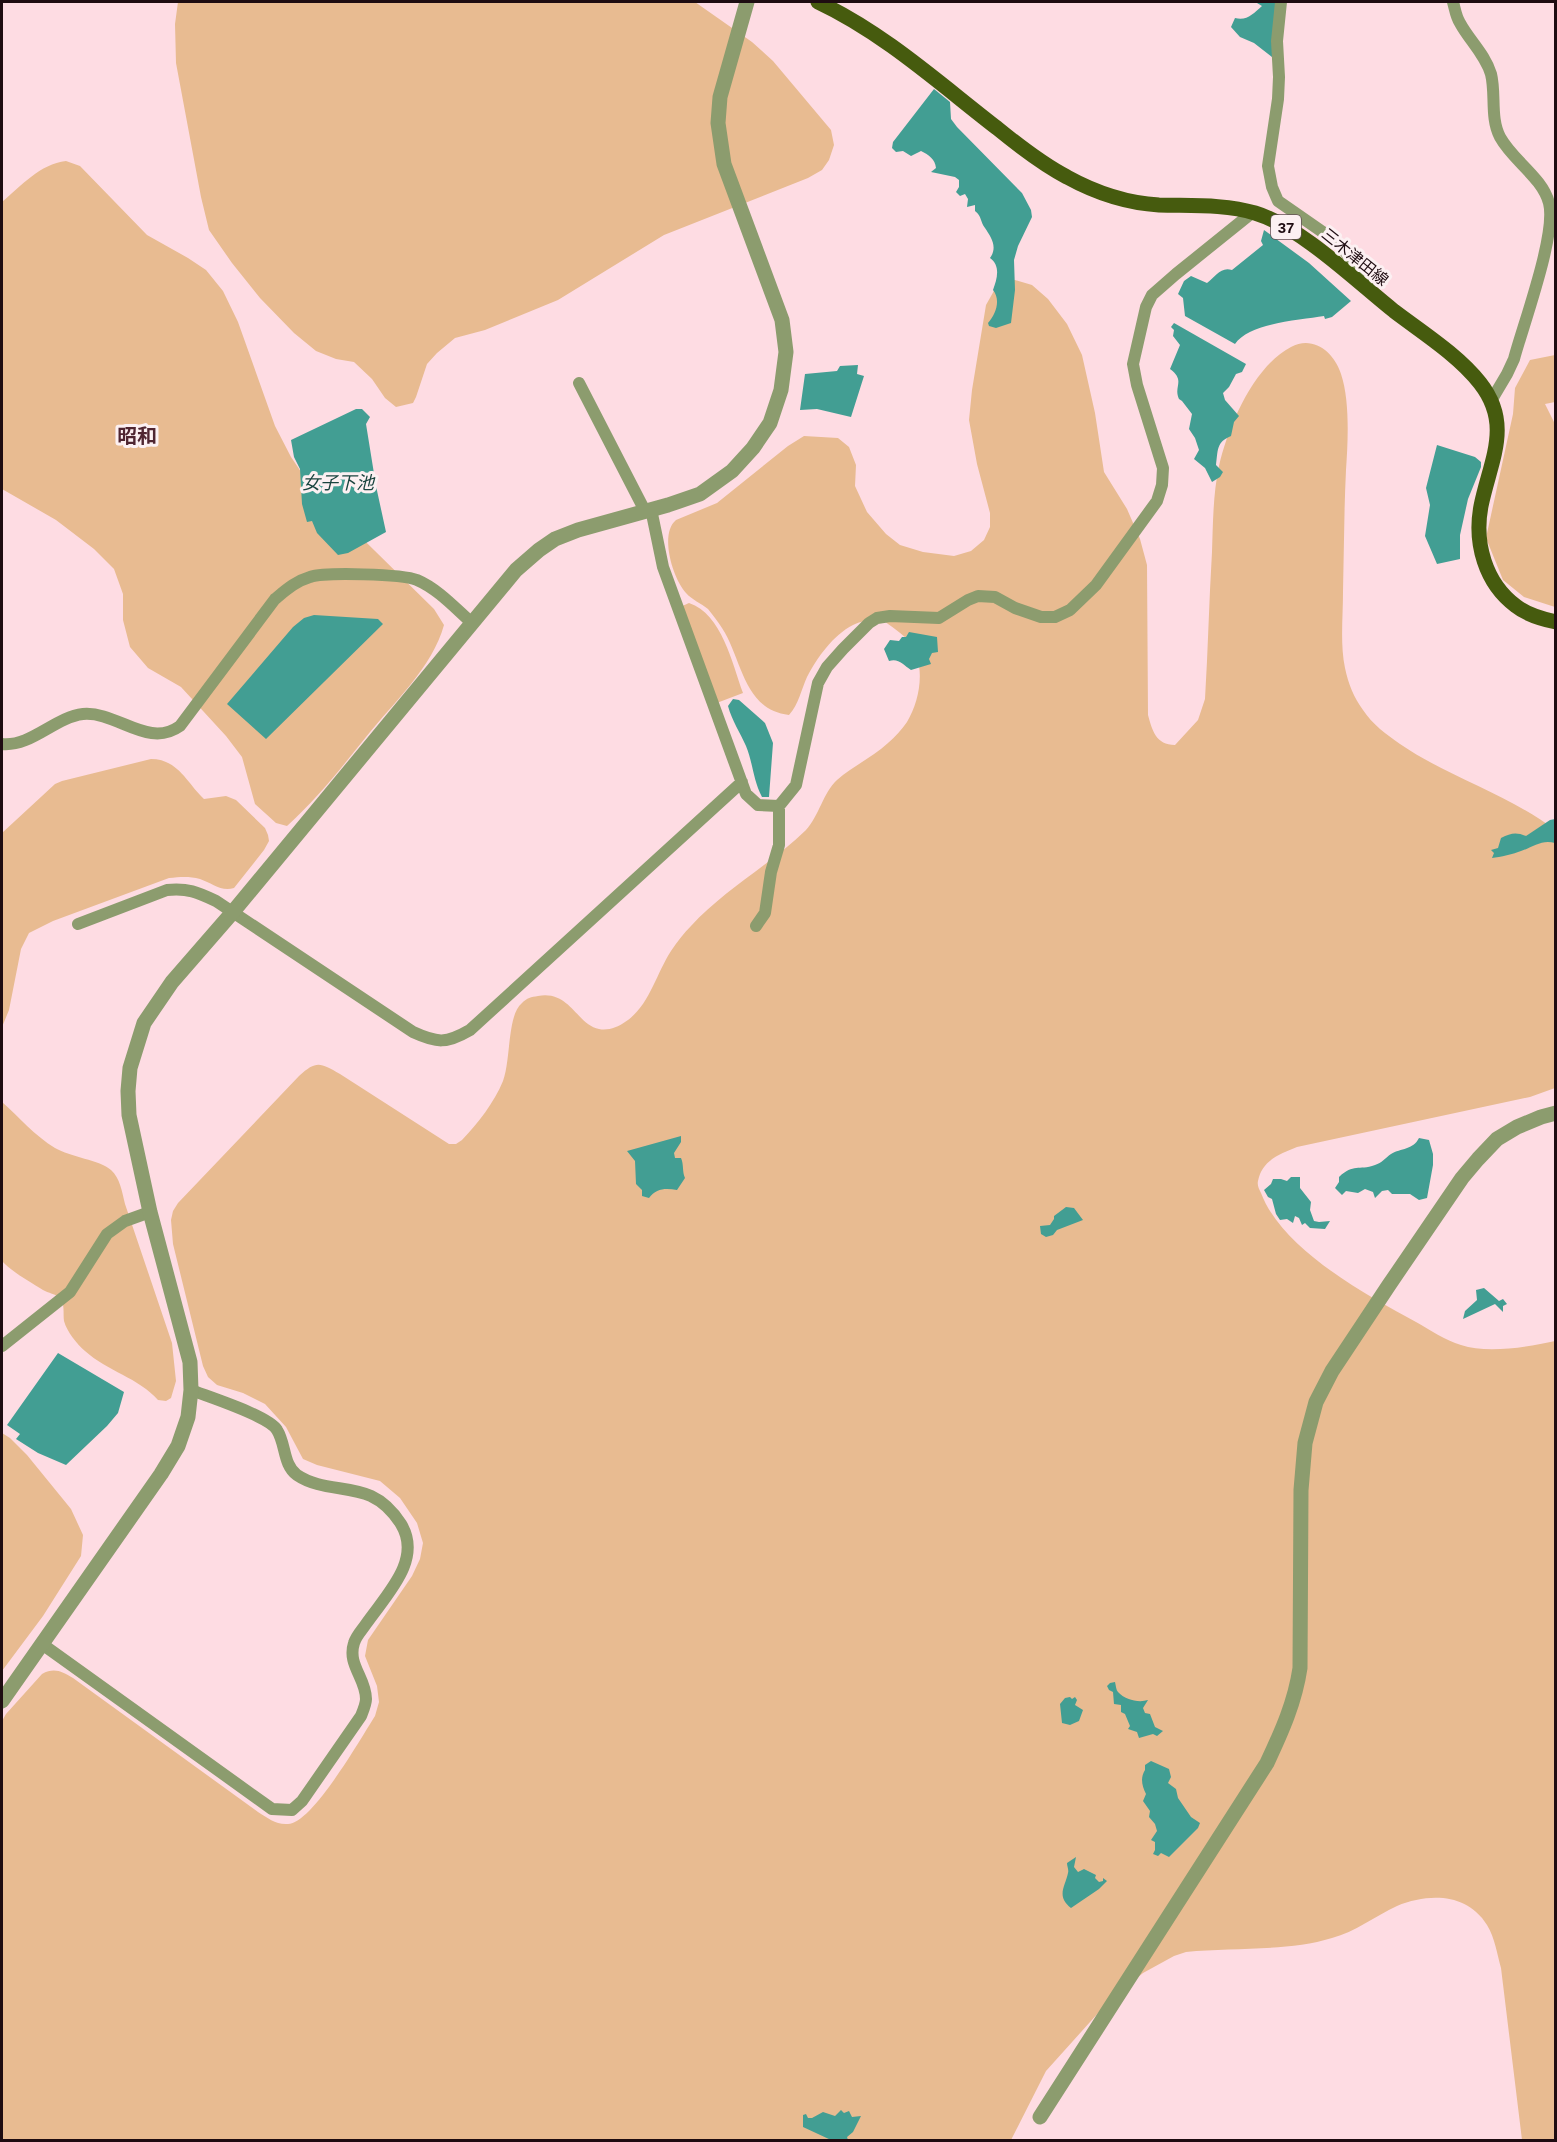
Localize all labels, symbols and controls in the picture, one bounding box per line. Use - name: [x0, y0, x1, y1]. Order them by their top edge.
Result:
- road number: 37: [1271, 215, 1301, 239]
- street label: 三木津田線: [1319, 225, 1391, 289]
- district label: 昭和: [117, 425, 157, 447]
- water label: 女子下池: [302, 473, 376, 493]

